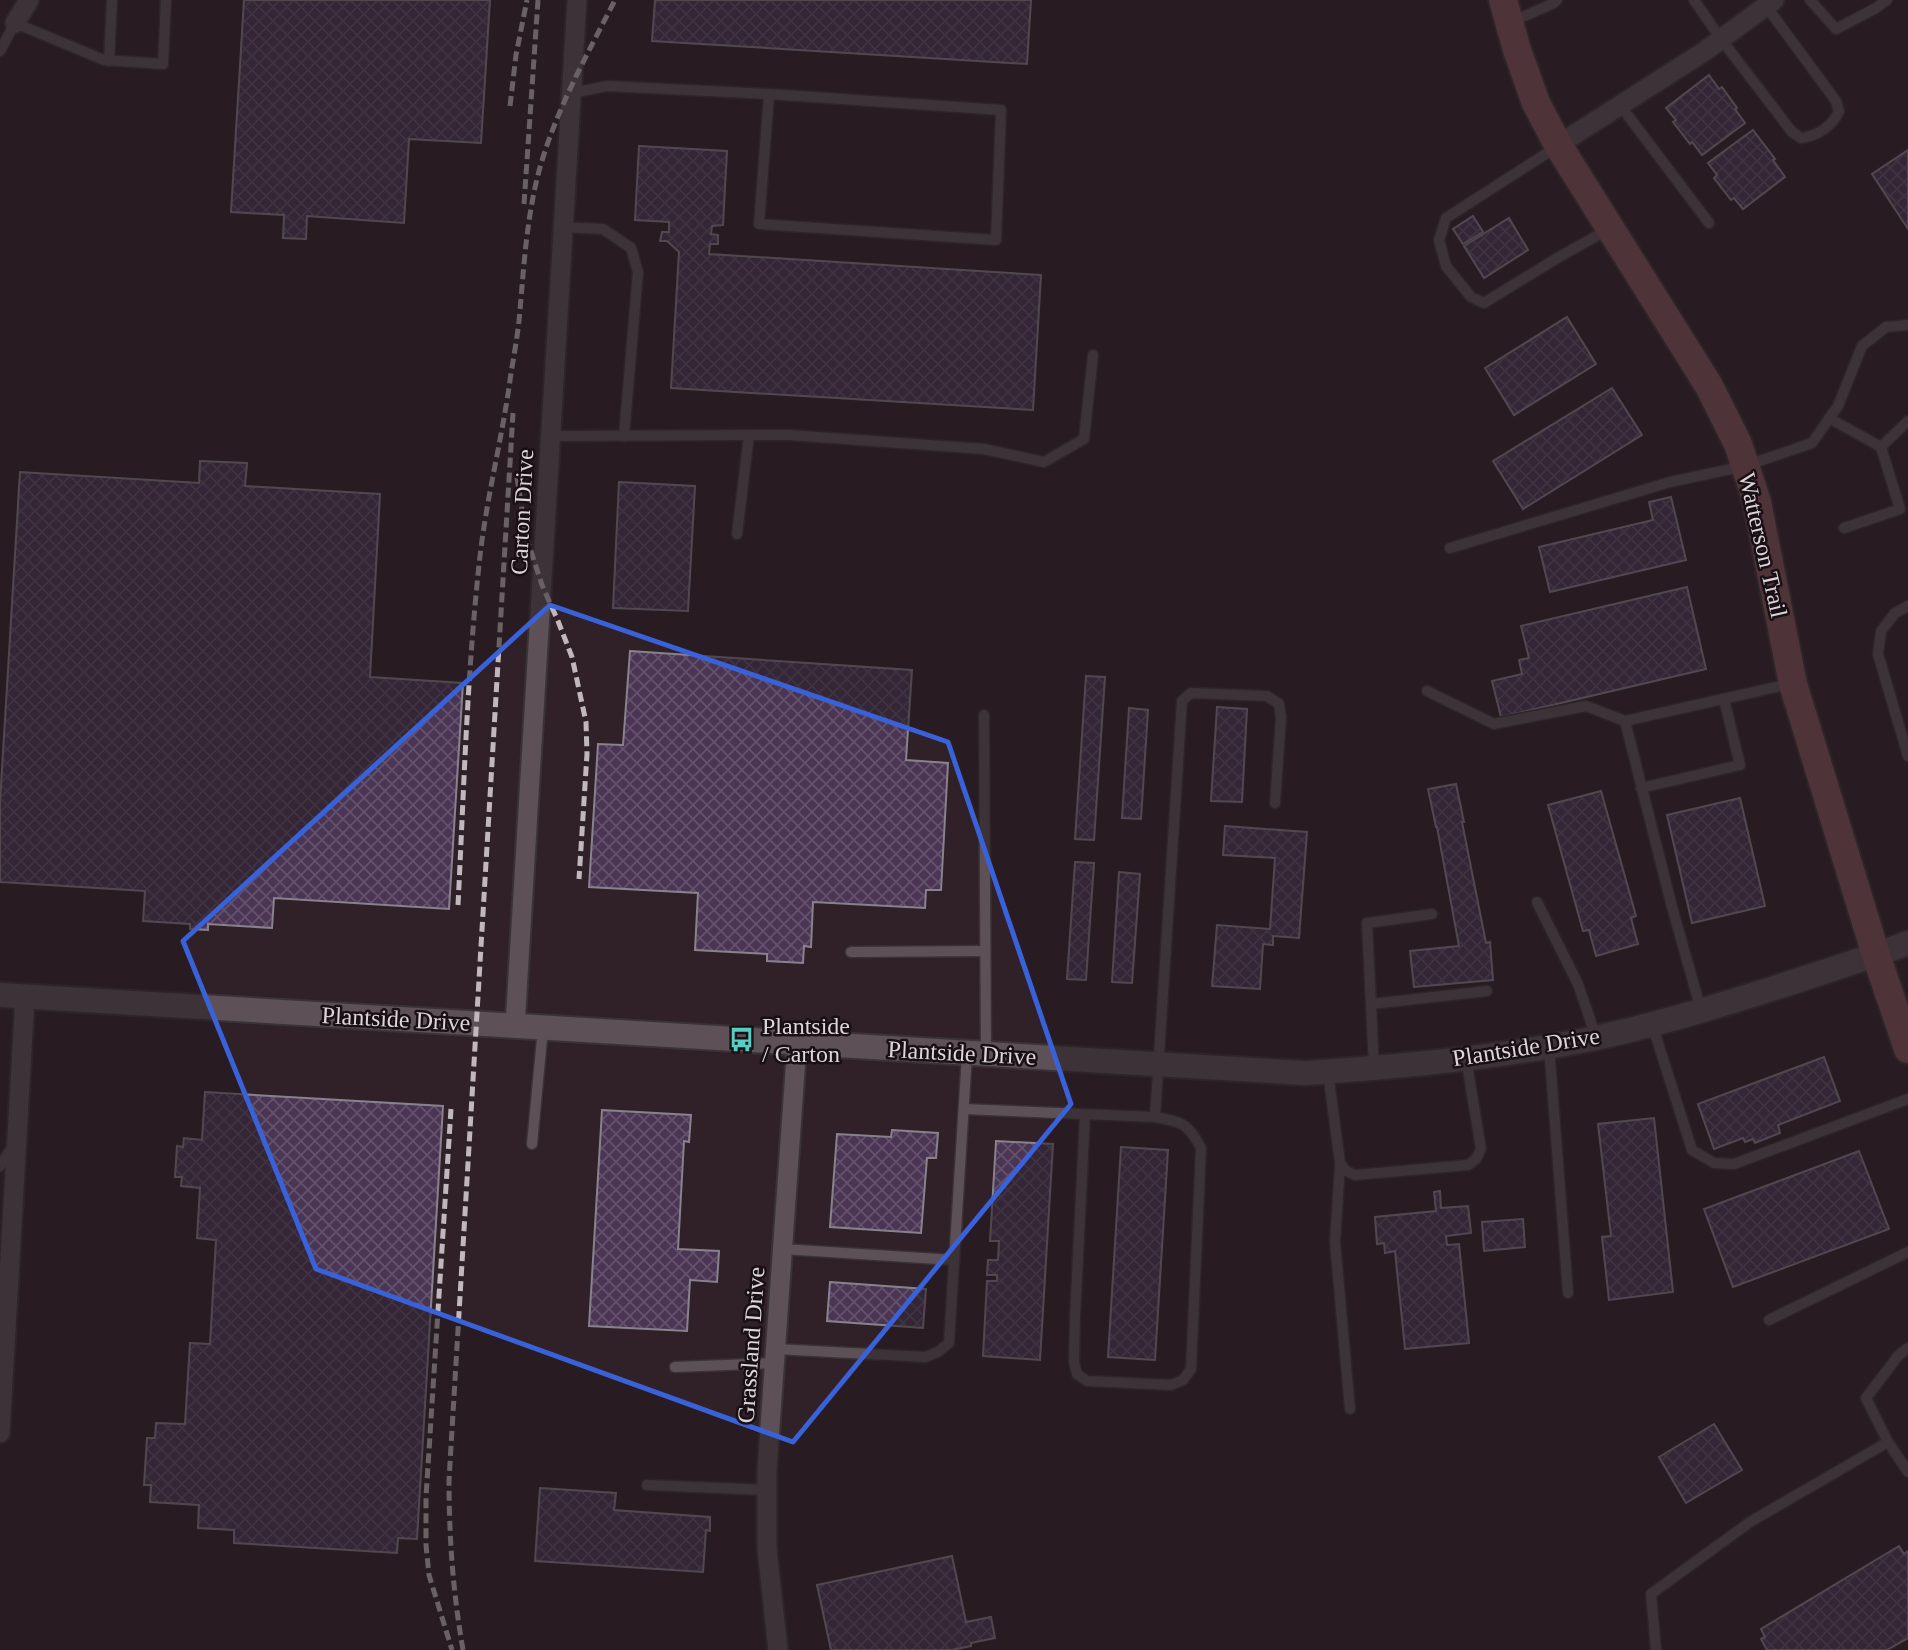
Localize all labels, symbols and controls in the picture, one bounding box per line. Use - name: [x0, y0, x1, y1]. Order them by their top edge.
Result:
- street label: Carton Drive: [506, 448, 538, 576]
- street label: Watterson Trail: [1734, 470, 1792, 620]
- street label: Plantside Drive: [321, 1002, 471, 1036]
- place label: Plantside / Carton: [762, 1013, 850, 1067]
- street label: Plantside Drive: [1451, 1023, 1601, 1071]
- bus stop icon: Plantside / Carton: [728, 1026, 756, 1054]
- street label: Plantside Drive: [887, 1036, 1037, 1070]
- street label: Grassland Drive: [733, 1266, 769, 1424]

